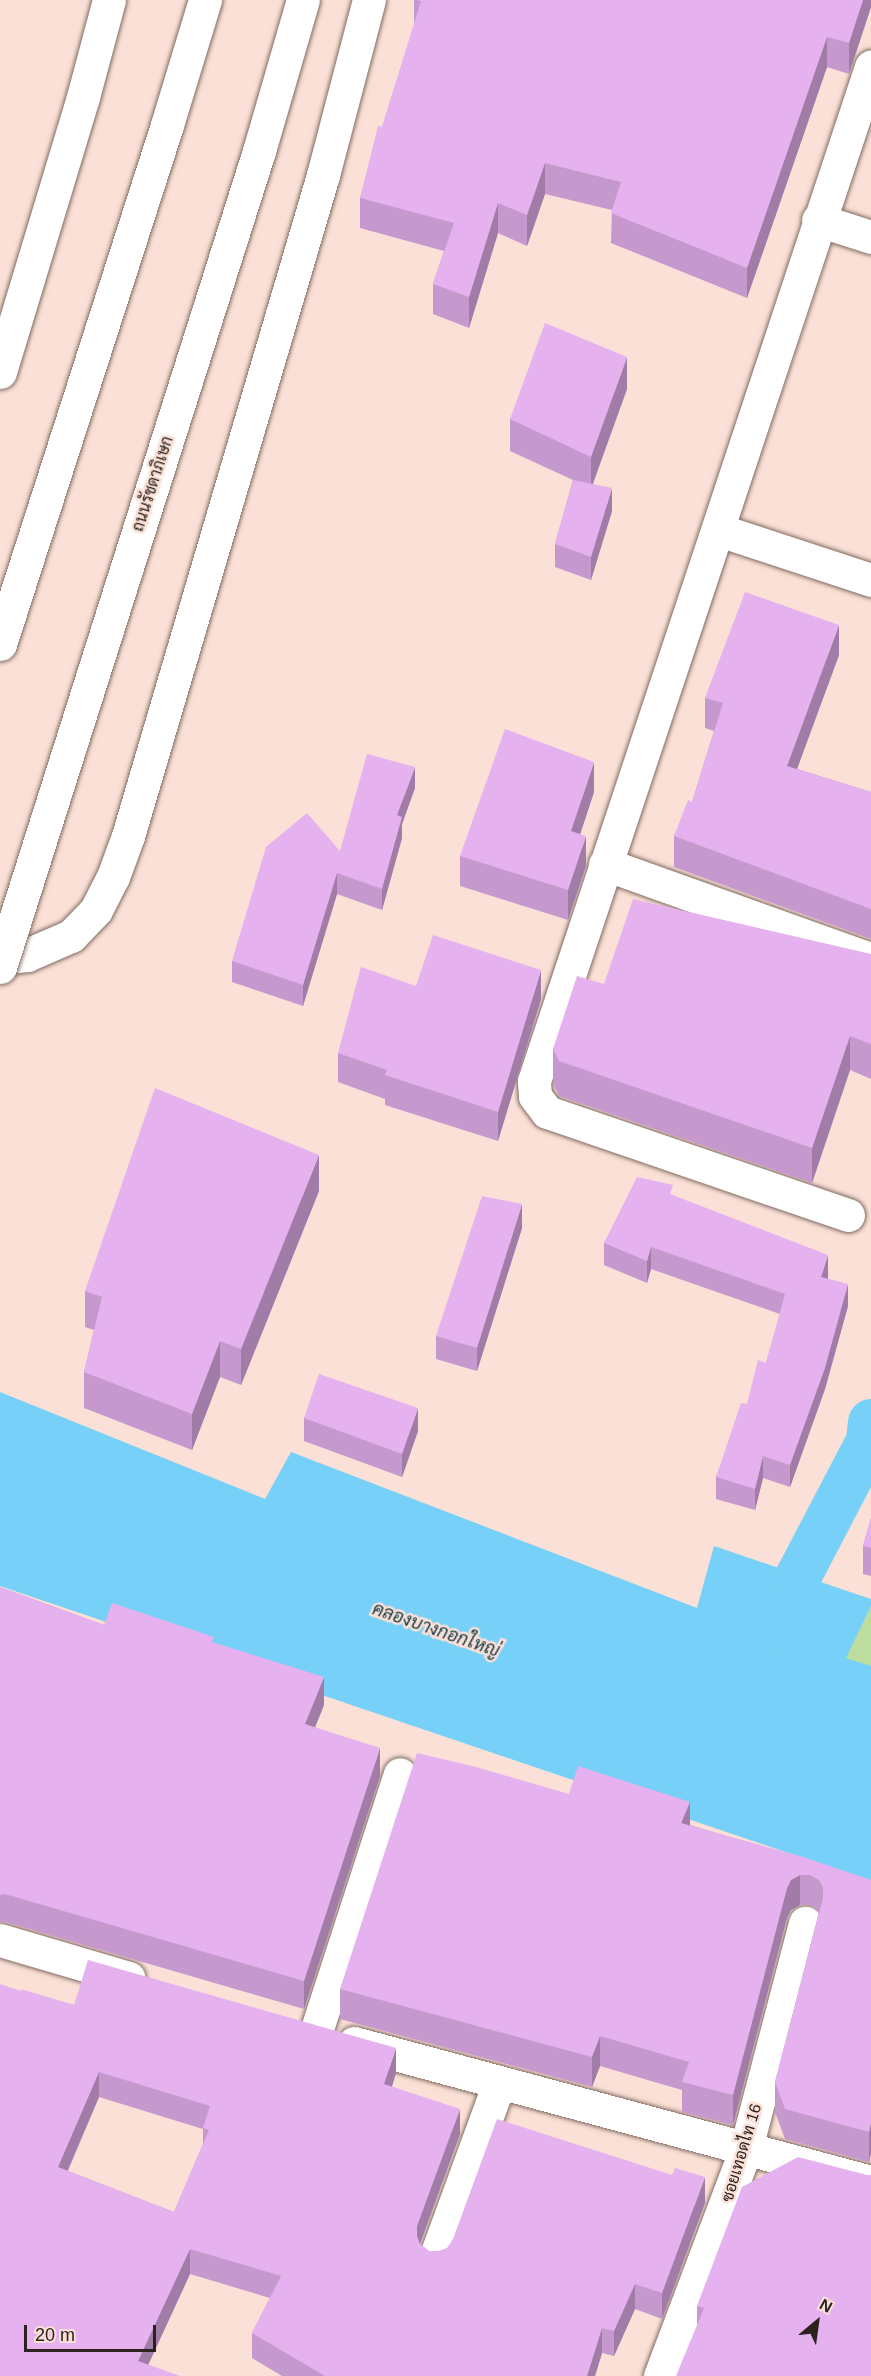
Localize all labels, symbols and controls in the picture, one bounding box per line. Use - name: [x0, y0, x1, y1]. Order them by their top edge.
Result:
- street label: ถนนรัชดาภิเษก: [129, 434, 177, 534]
- water label: คลองบางกอกใหญ่: [370, 1598, 502, 1662]
- street label: ซอยเทอดไท 16: [718, 2102, 766, 2204]
- north arrow: [787, 2292, 847, 2352]
- text: N: [817, 2296, 835, 2316]
- scale bar: [27, 2313, 159, 2351]
- text: 20 m: [35, 2325, 75, 2345]

